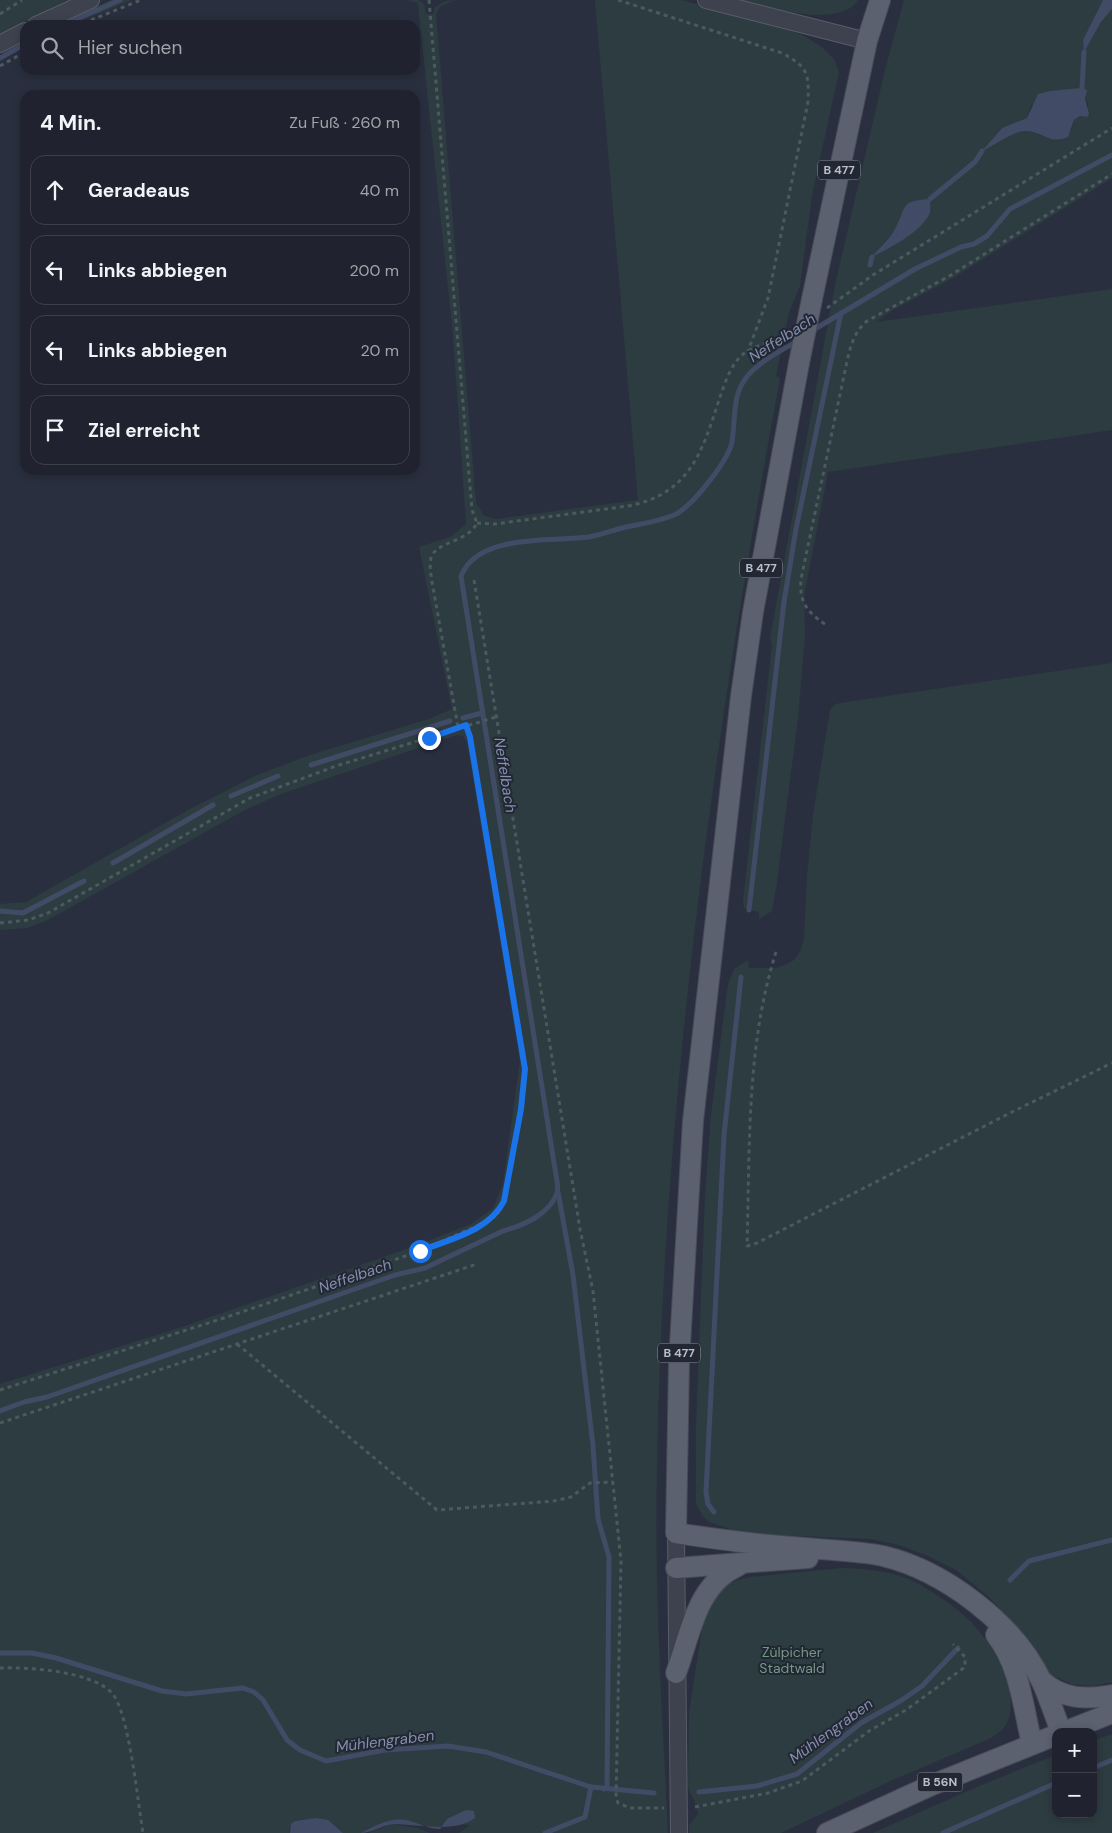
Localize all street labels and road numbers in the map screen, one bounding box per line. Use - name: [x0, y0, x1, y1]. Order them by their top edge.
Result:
- road number: B 477: [818, 160, 860, 180]
- road number: B 477: [740, 558, 782, 578]
- road number: B 477: [658, 1344, 700, 1362]
- road number: B 56N: [918, 1772, 962, 1791]

